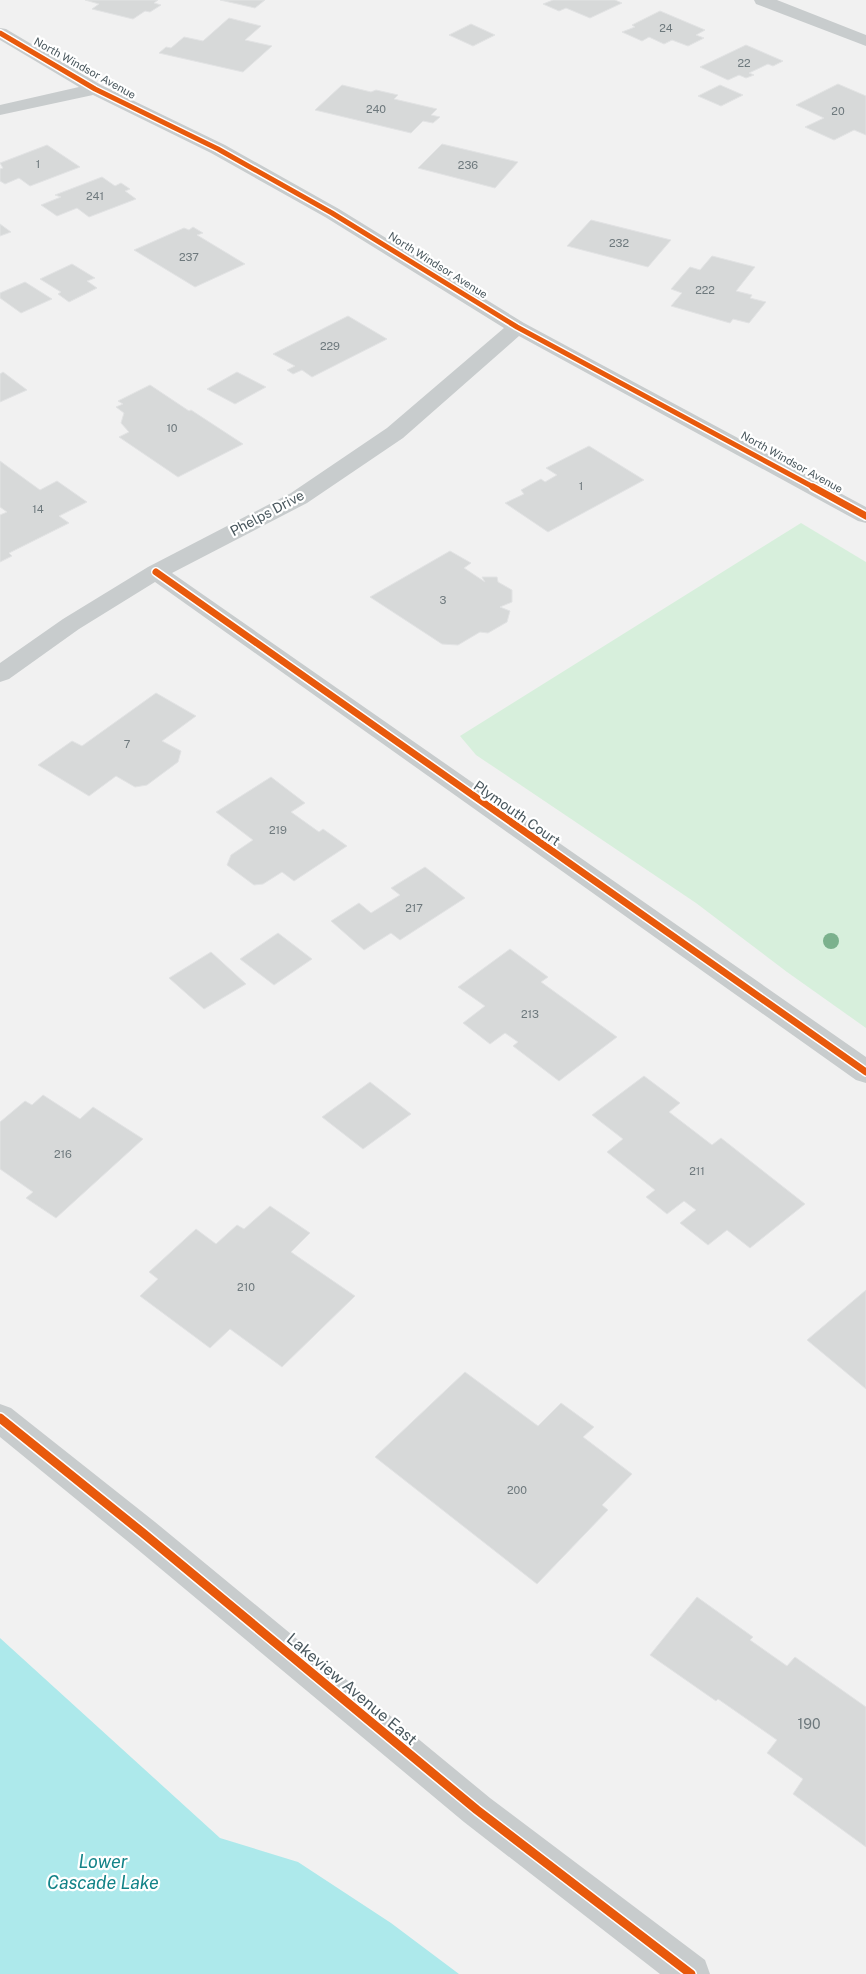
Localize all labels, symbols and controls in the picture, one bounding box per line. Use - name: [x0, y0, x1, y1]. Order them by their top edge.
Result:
- house number: 24: [659, 22, 673, 34]
- street label: North Windsor Avenue: [32, 35, 138, 101]
- house number: 22: [737, 57, 751, 69]
- house number: 240: [366, 103, 386, 115]
- house number: 20: [831, 105, 845, 117]
- house number: 1: [36, 158, 40, 170]
- house number: 236: [458, 159, 478, 171]
- house number: 241: [86, 190, 104, 202]
- street label: North Windsor Avenue: [386, 230, 490, 300]
- house number: 232: [609, 237, 629, 249]
- house number: 237: [179, 251, 199, 263]
- house number: 222: [695, 284, 715, 296]
- house number: 229: [320, 340, 340, 352]
- house number: 10: [166, 422, 178, 434]
- street label: North Windsor Avenue: [739, 429, 845, 495]
- house number: 1: [579, 480, 583, 492]
- street label: Phelps Drive: [227, 487, 307, 539]
- house number: 14: [32, 503, 44, 515]
- house number: 3: [440, 594, 447, 606]
- house number: 7: [124, 738, 131, 750]
- street label: Plymouth Court: [471, 777, 563, 849]
- house number: 219: [269, 824, 287, 836]
- house number: 217: [405, 902, 423, 914]
- house number: 213: [521, 1008, 539, 1020]
- house number: 216: [54, 1148, 72, 1160]
- house number: 211: [689, 1165, 705, 1177]
- house number: 210: [237, 1281, 255, 1293]
- house number: 200: [507, 1484, 527, 1496]
- street label: Lakeview Avenue East: [283, 1629, 421, 1749]
- house number: 190: [798, 1716, 820, 1732]
- water label: Lower Cascade Lake: [47, 1851, 159, 1893]

